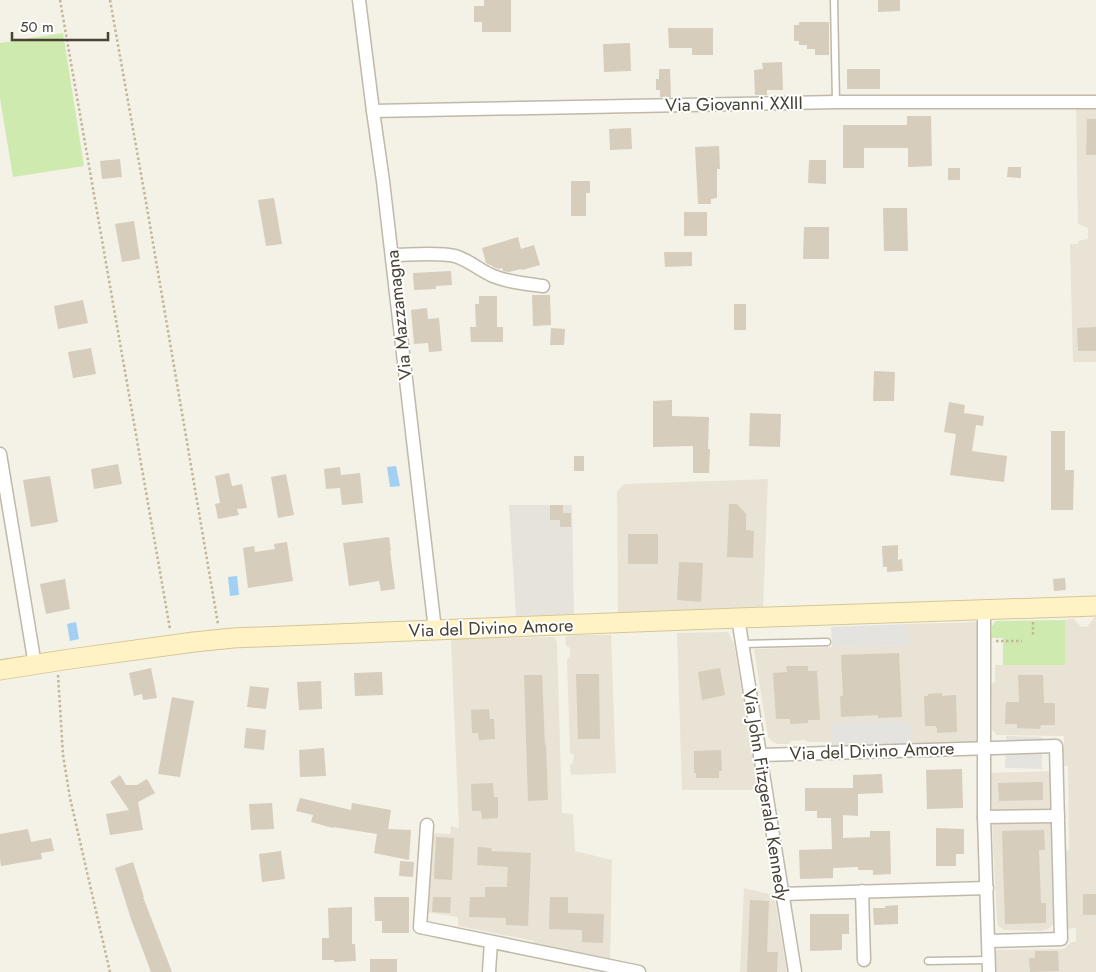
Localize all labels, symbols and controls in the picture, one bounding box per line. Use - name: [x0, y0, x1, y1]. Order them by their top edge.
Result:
- scale bar: [12, 10, 109, 42]
- text: 50 m: [20, 16, 54, 38]
- street label: Via Giovanni XXIII: [665, 90, 803, 118]
- street label: Via Mazzamagna: [379, 249, 419, 381]
- street label: Via del Divino Amore: [408, 612, 574, 644]
- street label: Via John Fitzgerald Kennedy: [736, 687, 796, 903]
- street label: Via del Divino Amore: [789, 735, 955, 767]

